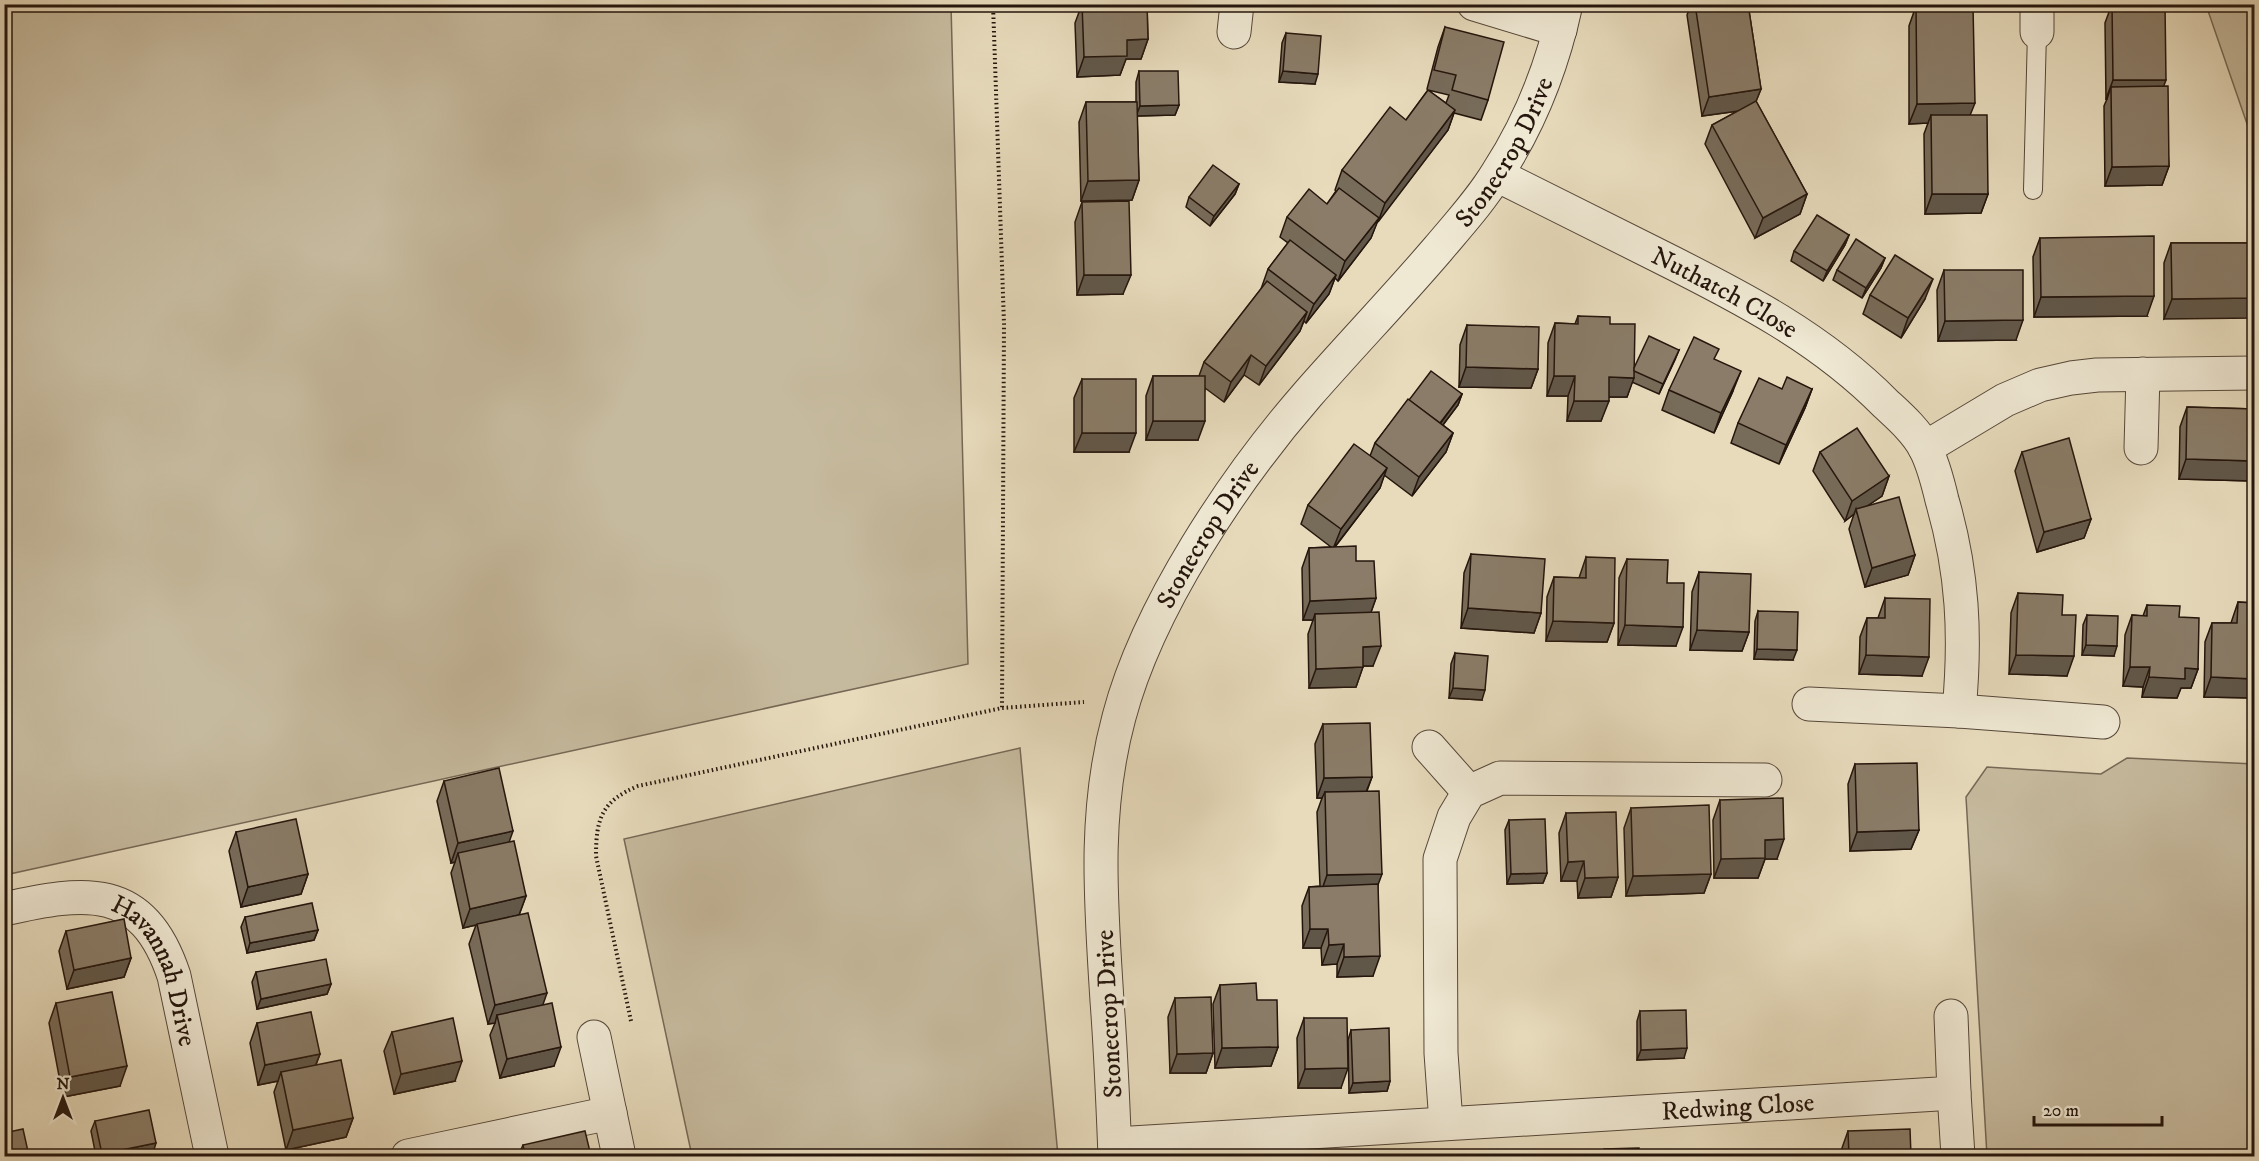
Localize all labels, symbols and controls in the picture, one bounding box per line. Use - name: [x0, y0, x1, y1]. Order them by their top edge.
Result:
- street label: Stonecrop Drive: [1448, 73, 1561, 235]
- street label: Nuthatch Close: [1645, 240, 1804, 346]
- street label: Stonecrop Drive: [1150, 454, 1267, 614]
- street label: Havannah Drive: [105, 888, 203, 1049]
- street label: Stonecrop Drive: [1089, 929, 1130, 1099]
- north arrow: [33, 1068, 93, 1128]
- text: N: [56, 1074, 70, 1094]
- street label: Redwing Close: [1661, 1087, 1815, 1129]
- scale bar: [2034, 1089, 2162, 1127]
- text: 20 m: [2043, 1100, 2079, 1122]

